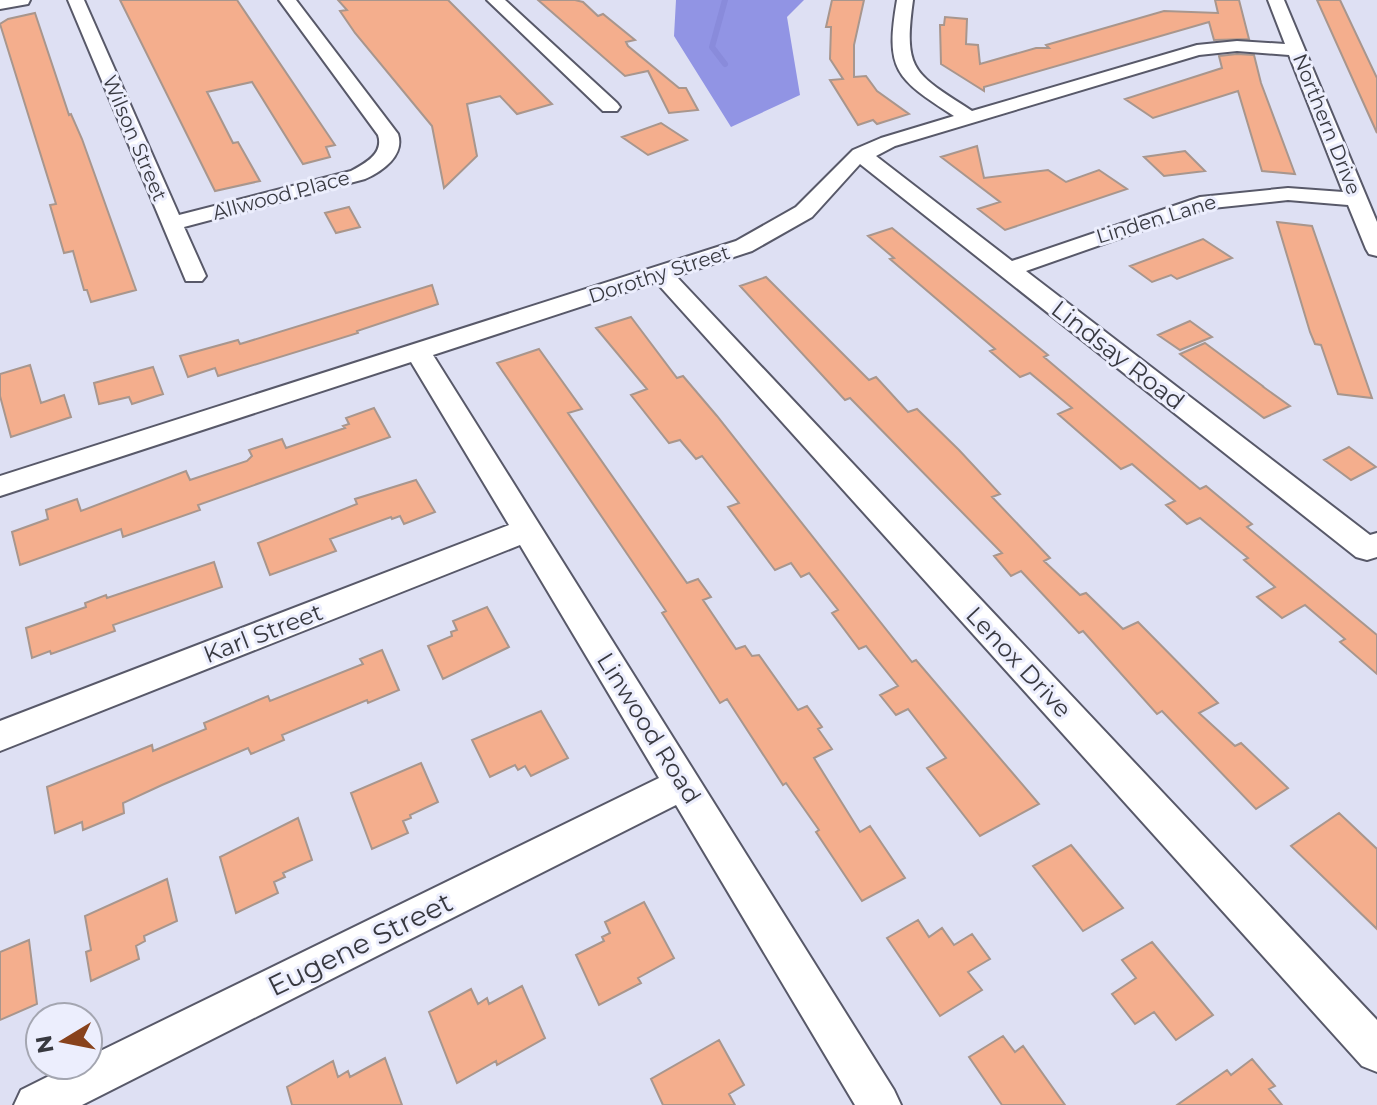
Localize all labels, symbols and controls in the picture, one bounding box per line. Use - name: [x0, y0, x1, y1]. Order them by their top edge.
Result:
- street label: Northern Drive: [1288, 50, 1366, 198]
- street label: Wilson Street: [98, 72, 172, 204]
- street label: Allwood Place: [210, 165, 352, 225]
- street label: Linden Lane: [1093, 189, 1219, 249]
- street label: Dorothy Street: [585, 240, 733, 308]
- street label: Lindsay Road: [1046, 294, 1190, 416]
- street label: Karl Street: [199, 597, 327, 669]
- street label: Lenox Drive: [960, 600, 1078, 724]
- street label: Linwood Road: [591, 647, 707, 809]
- street label: Eugene Street: [262, 885, 458, 1003]
- north arrow: [24, 1001, 104, 1081]
- text: N: [30, 1033, 60, 1055]

